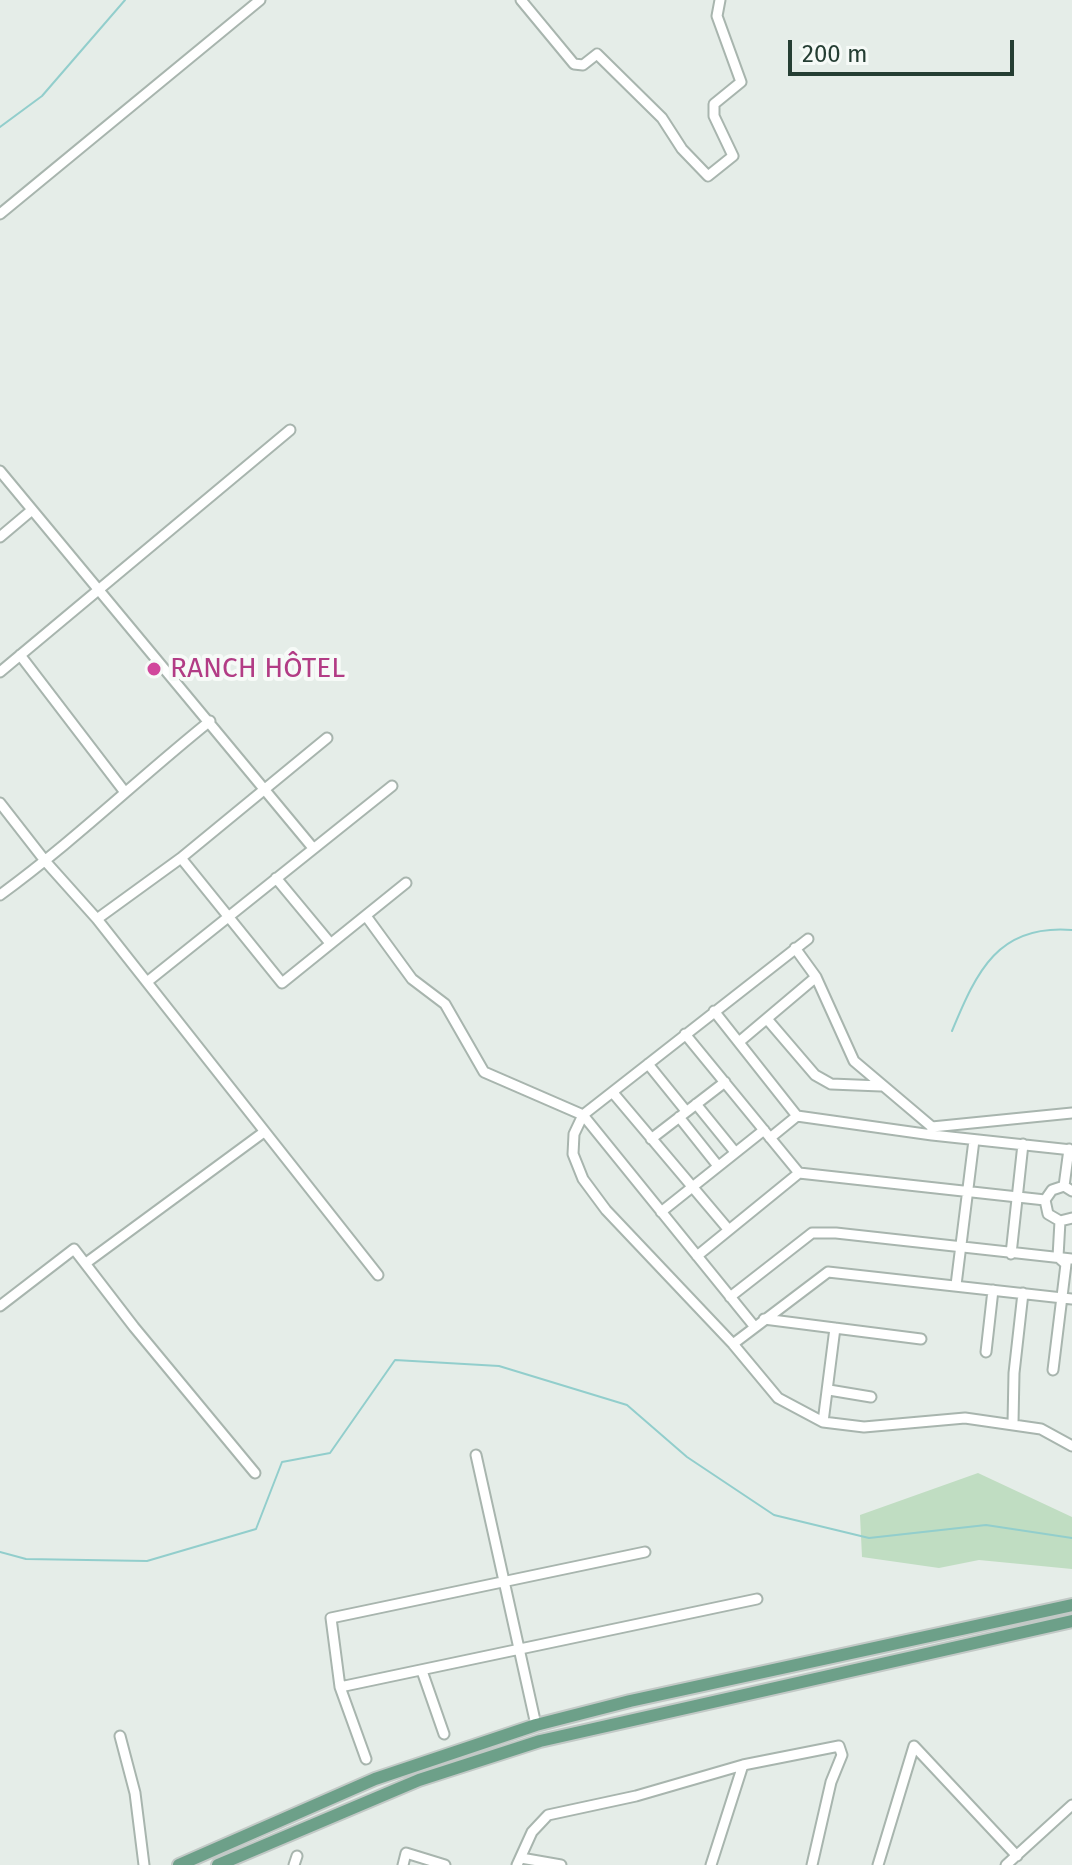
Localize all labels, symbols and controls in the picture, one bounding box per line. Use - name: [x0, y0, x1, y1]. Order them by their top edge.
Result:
- scale bar: [792, 24, 1018, 74]
- text: 200 m: [802, 40, 868, 68]
- place label: RANCH HÔTEL: [170, 652, 345, 686]
- marker: RANCH HÔTEL: [145, 660, 163, 678]

